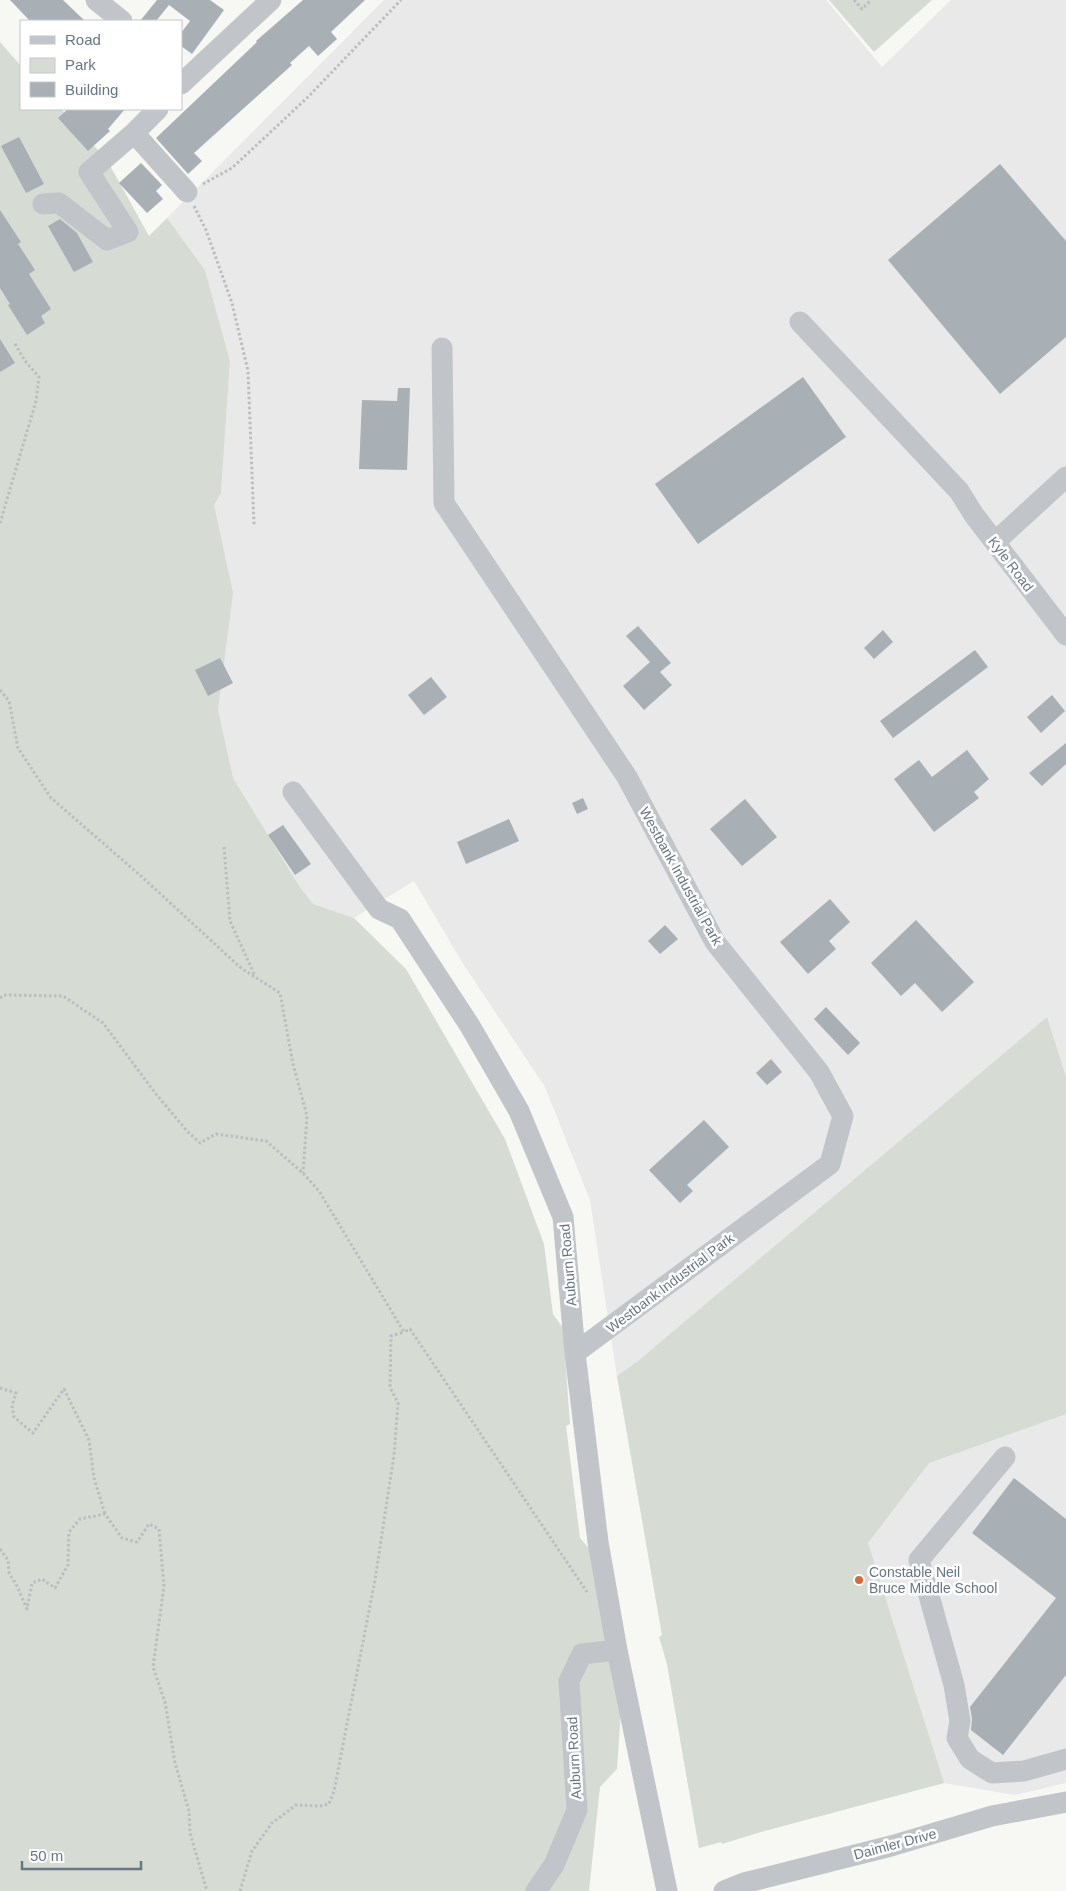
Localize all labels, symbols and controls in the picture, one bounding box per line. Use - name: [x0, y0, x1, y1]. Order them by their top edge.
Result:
- legend: [20, 20, 182, 110]
- text: Road: [65, 31, 101, 48]
- text: Park: [65, 56, 96, 73]
- text: Building: [65, 81, 118, 98]
- street label: Kyle Road: [985, 533, 1037, 595]
- street label: Westbank Industrial Park: [636, 804, 726, 949]
- street label: Auburn Road: [556, 1223, 580, 1307]
- street label: Westbank Industrial Park: [603, 1229, 738, 1336]
- place label: Constable Neil Bruce Middle School: [869, 1564, 997, 1596]
- marker: Constable Neil Bruce Middle School: [853, 1574, 865, 1586]
- street label: Auburn Road: [564, 1716, 584, 1800]
- street label: Daimler Drive: [852, 1825, 938, 1863]
- scale bar: [22, 1838, 141, 1870]
- text: 50 m: [30, 1847, 63, 1864]

